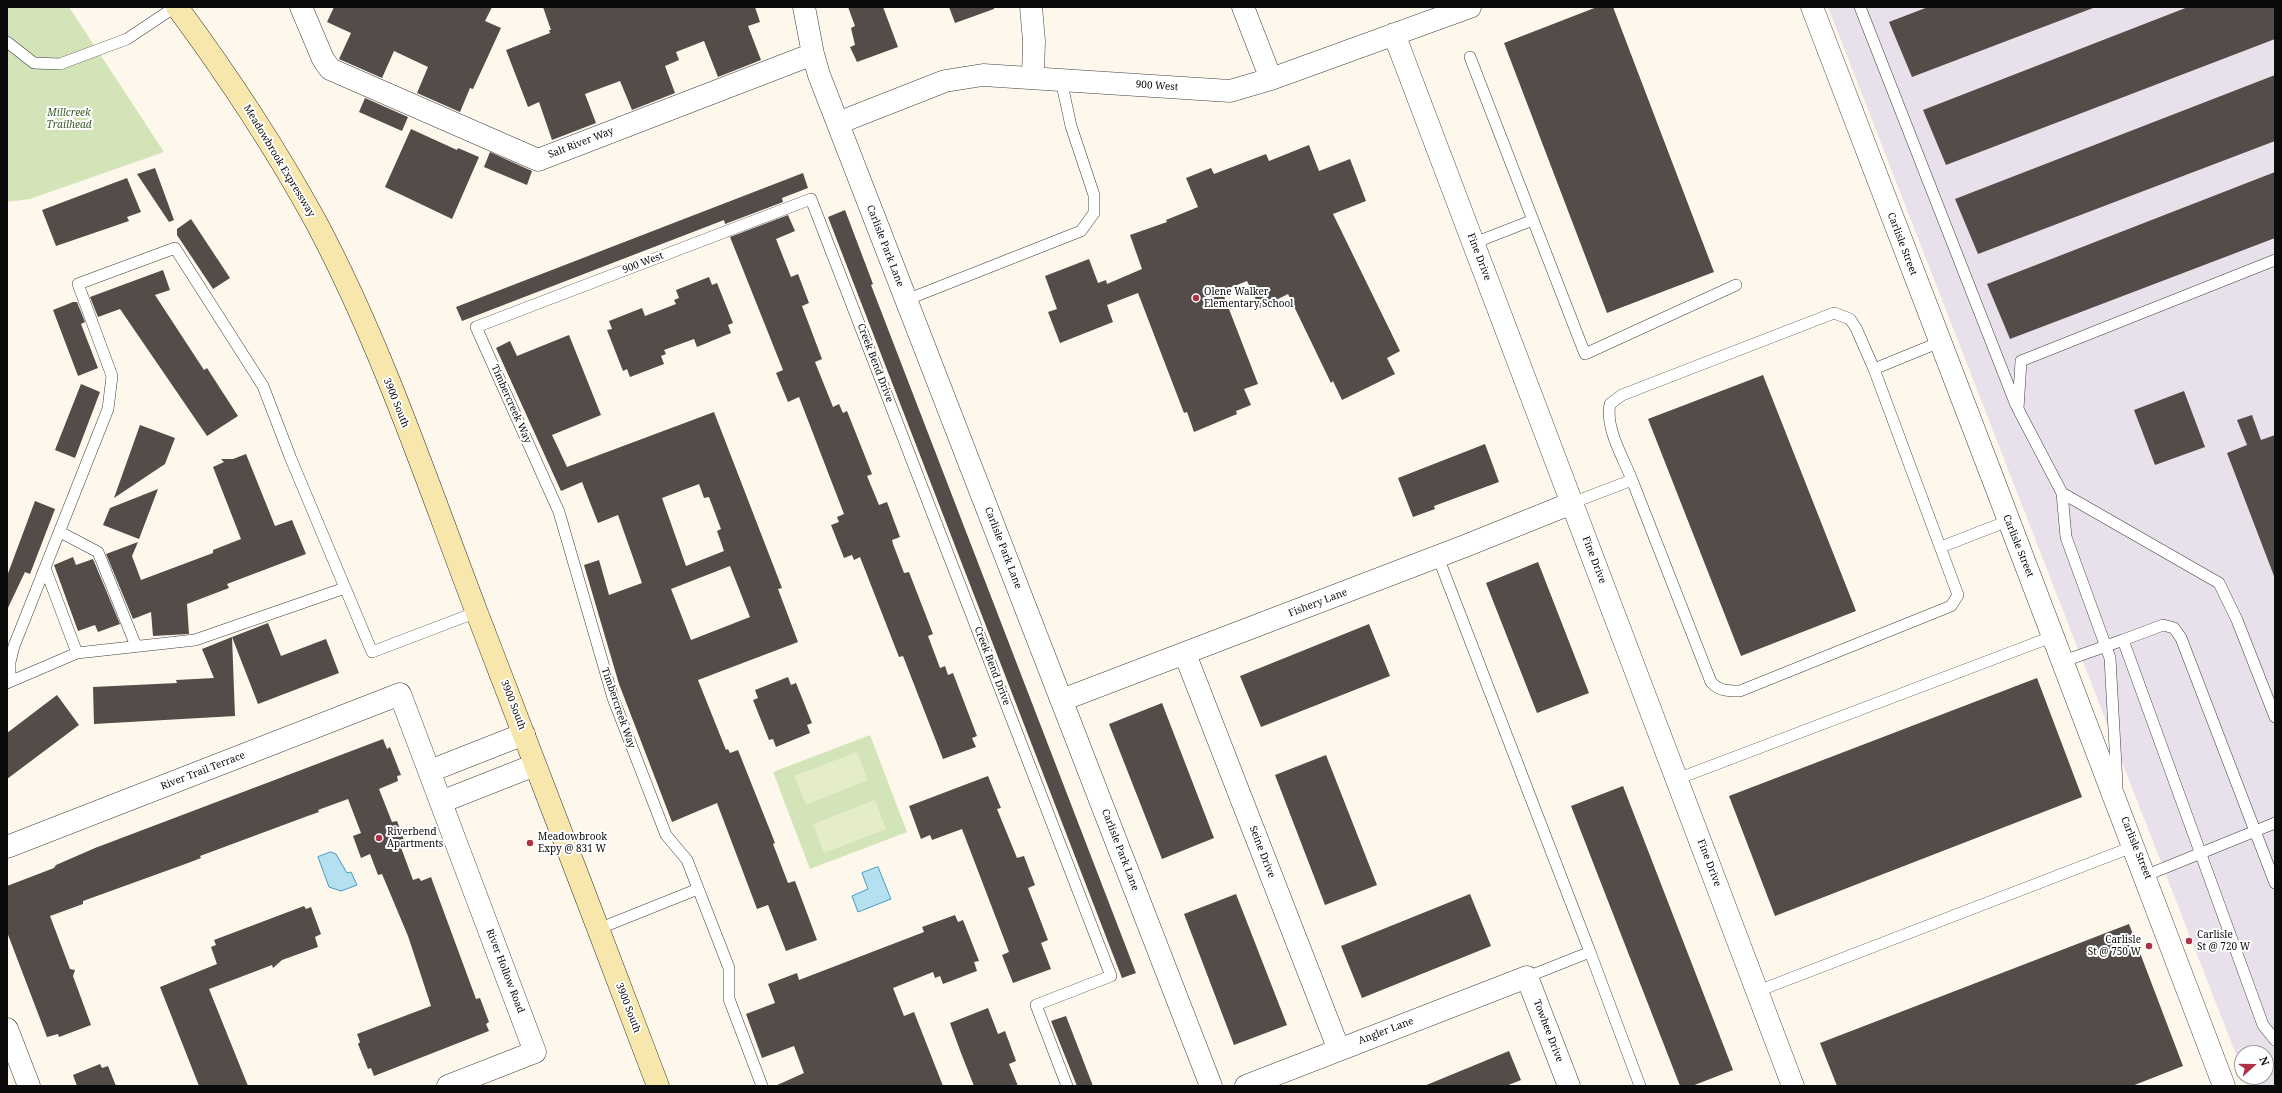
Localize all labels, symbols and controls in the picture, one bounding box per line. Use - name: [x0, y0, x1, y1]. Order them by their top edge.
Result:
- street label: 900 West: [1135, 79, 1179, 93]
- street label: Meadowbrook Expressway: [241, 103, 317, 219]
- park label: Millcreek Trailhead: [47, 107, 91, 130]
- street label: Salt River Way: [546, 125, 616, 161]
- street label: Carlisle Park Lane: [864, 203, 906, 289]
- street label: Carlisle Street: [1885, 211, 1919, 277]
- street label: Fine Drive: [1464, 232, 1494, 282]
- street label: 900 West: [621, 250, 665, 276]
- place label: Olene Walker Elementary School: [1204, 286, 1293, 310]
- marker: Olene Walker Elementary School: [1191, 293, 1201, 303]
- street label: Creek Bend Drive: [854, 322, 896, 404]
- street label: Timbercreek Way: [488, 363, 534, 445]
- street label: 3900 South: [381, 376, 411, 430]
- street label: Carlisle Park Lane: [982, 505, 1024, 591]
- street label: Carlisle Street: [2000, 513, 2036, 579]
- street label: Fine Drive: [1579, 535, 1609, 585]
- street label: Fishery Lane: [1287, 586, 1349, 620]
- street label: Creek Bend Drive: [971, 625, 1013, 707]
- street label: Timbercreek Way: [599, 666, 637, 750]
- street label: 3900 South: [498, 678, 528, 732]
- street label: River Trail Terrace: [159, 749, 247, 793]
- street label: Carlisle Park Lane: [1099, 807, 1141, 893]
- street label: Carlisle Street: [2118, 815, 2154, 881]
- street label: Seine Drive: [1247, 824, 1277, 880]
- place label: Riverbend Apartments: [387, 826, 443, 850]
- place label: Meadowbrook Expy @ 831 W: [538, 831, 607, 854]
- marker: Riverbend Apartments: [374, 833, 384, 843]
- marker: Meadowbrook Expy @ 831 W: [525, 838, 535, 848]
- street label: Fine Drive: [1694, 838, 1724, 888]
- street label: River Hollow Road: [483, 927, 527, 1015]
- place label: Carlisle St @ 720 W: [2197, 929, 2250, 952]
- place label: Carlisle St @ 750 W: [2088, 934, 2141, 958]
- marker: Carlisle St @ 720 W: [2184, 936, 2194, 946]
- marker: Carlisle St @ 750 W: [2144, 941, 2154, 951]
- street label: 3900 South: [613, 981, 643, 1035]
- street label: Towhee Drive: [1531, 998, 1565, 1064]
- street label: Angler Lane: [1357, 1015, 1415, 1047]
- north arrow: [2234, 1045, 2274, 1085]
- text: N: [2256, 1054, 2273, 1068]

